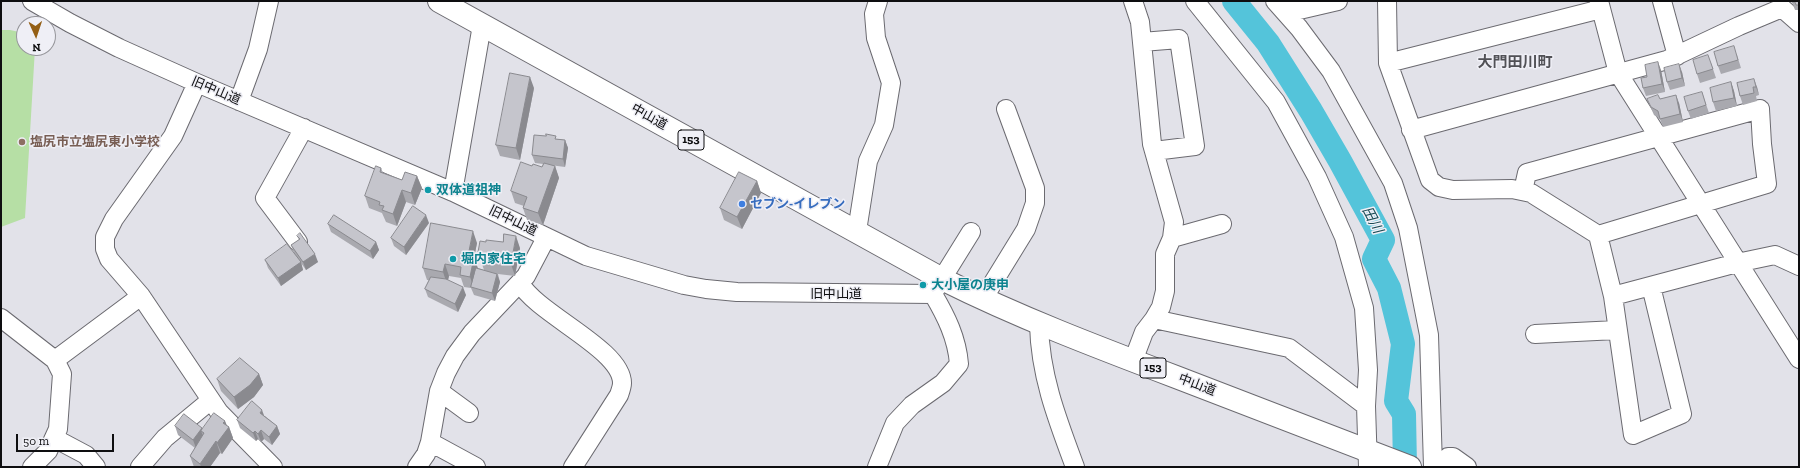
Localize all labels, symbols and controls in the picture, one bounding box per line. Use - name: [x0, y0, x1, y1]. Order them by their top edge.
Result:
- north arrow: [16, 16, 56, 56]
- text: N: [32, 41, 41, 54]
- district label: 大門田川町: [1478, 54, 1552, 72]
- street label: 旧中山道: [189, 74, 243, 108]
- street label: 中山道: [628, 101, 670, 133]
- road number: 153: [678, 130, 704, 150]
- place label: 塩尻市立塩尻東小学校: [30, 134, 160, 150]
- marker: 塩尻市立塩尻東小学校: [17, 137, 27, 147]
- place label: 双体道祖神: [436, 182, 501, 198]
- marker: 双体道祖神: [423, 185, 433, 195]
- place label: セブン-イレブン: [750, 196, 845, 212]
- marker: セブン-イレブン: [737, 199, 747, 209]
- street label: 旧中山道: [486, 203, 540, 239]
- water label: 田川: [1358, 204, 1386, 236]
- place label: 堀内家住宅: [461, 251, 526, 267]
- marker: 堀内家住宅: [448, 254, 458, 264]
- place label: 大小屋の庚申: [931, 277, 1009, 293]
- marker: 大小屋の庚申: [918, 280, 928, 290]
- street label: 旧中山道: [810, 286, 862, 302]
- road number: 153: [1140, 358, 1166, 378]
- street label: 中山道: [1176, 371, 1218, 399]
- scale bar: [18, 426, 116, 452]
- text: 50 m: [23, 434, 49, 448]

